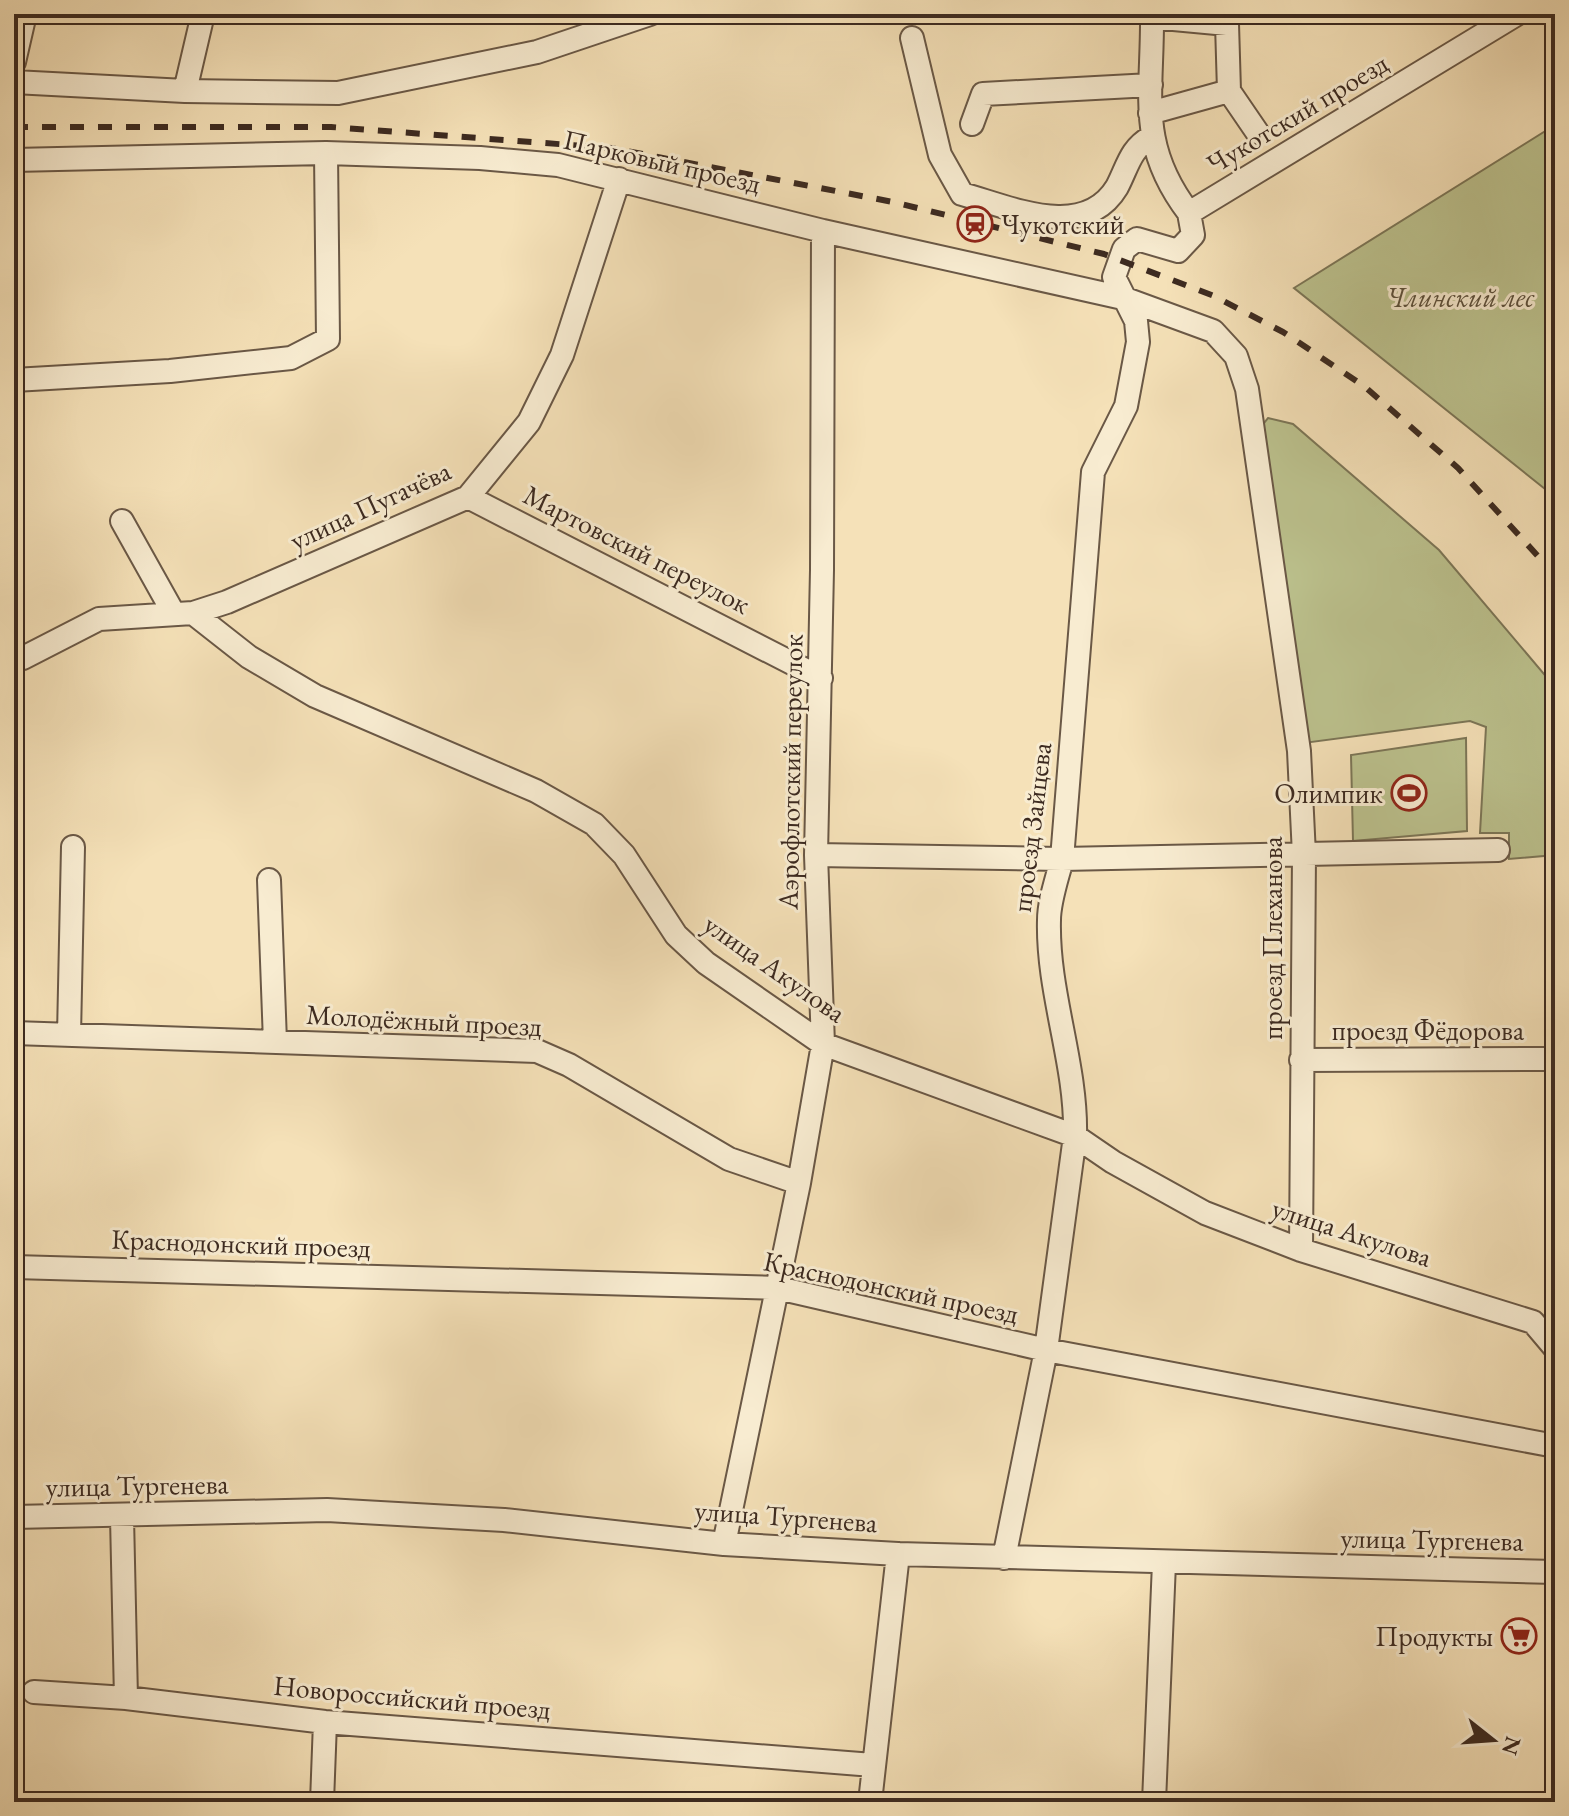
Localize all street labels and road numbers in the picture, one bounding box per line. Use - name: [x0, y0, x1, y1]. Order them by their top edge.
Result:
- street label: Чукотский проезд: [1200, 45, 1395, 181]
- street label: Парковый проезд: [560, 121, 764, 201]
- street label: улица Пугачёва: [284, 452, 457, 558]
- street label: Мартовский переулок: [518, 476, 756, 622]
- street label: Аэрофлотский переулок: [770, 634, 810, 911]
- street label: проезд Зайцева: [1003, 739, 1059, 914]
- street label: проезд Плеханова: [1254, 835, 1290, 1040]
- street label: улица Акулова: [697, 906, 854, 1031]
- street label: Молодёжный проезд: [305, 996, 543, 1044]
- street label: проезд Фёдорова: [1332, 1012, 1525, 1048]
- street label: улица Акулова: [1268, 1189, 1437, 1275]
- street label: Краснодонский проезд: [111, 1220, 372, 1266]
- street label: Краснодонский проезд: [760, 1242, 1022, 1332]
- street label: улица Тургенева: [45, 1465, 230, 1505]
- street label: улица Тургенева: [693, 1492, 879, 1540]
- street label: улица Тургенева: [1340, 1519, 1525, 1559]
- street label: Новороссийский проезд: [272, 1667, 552, 1727]

